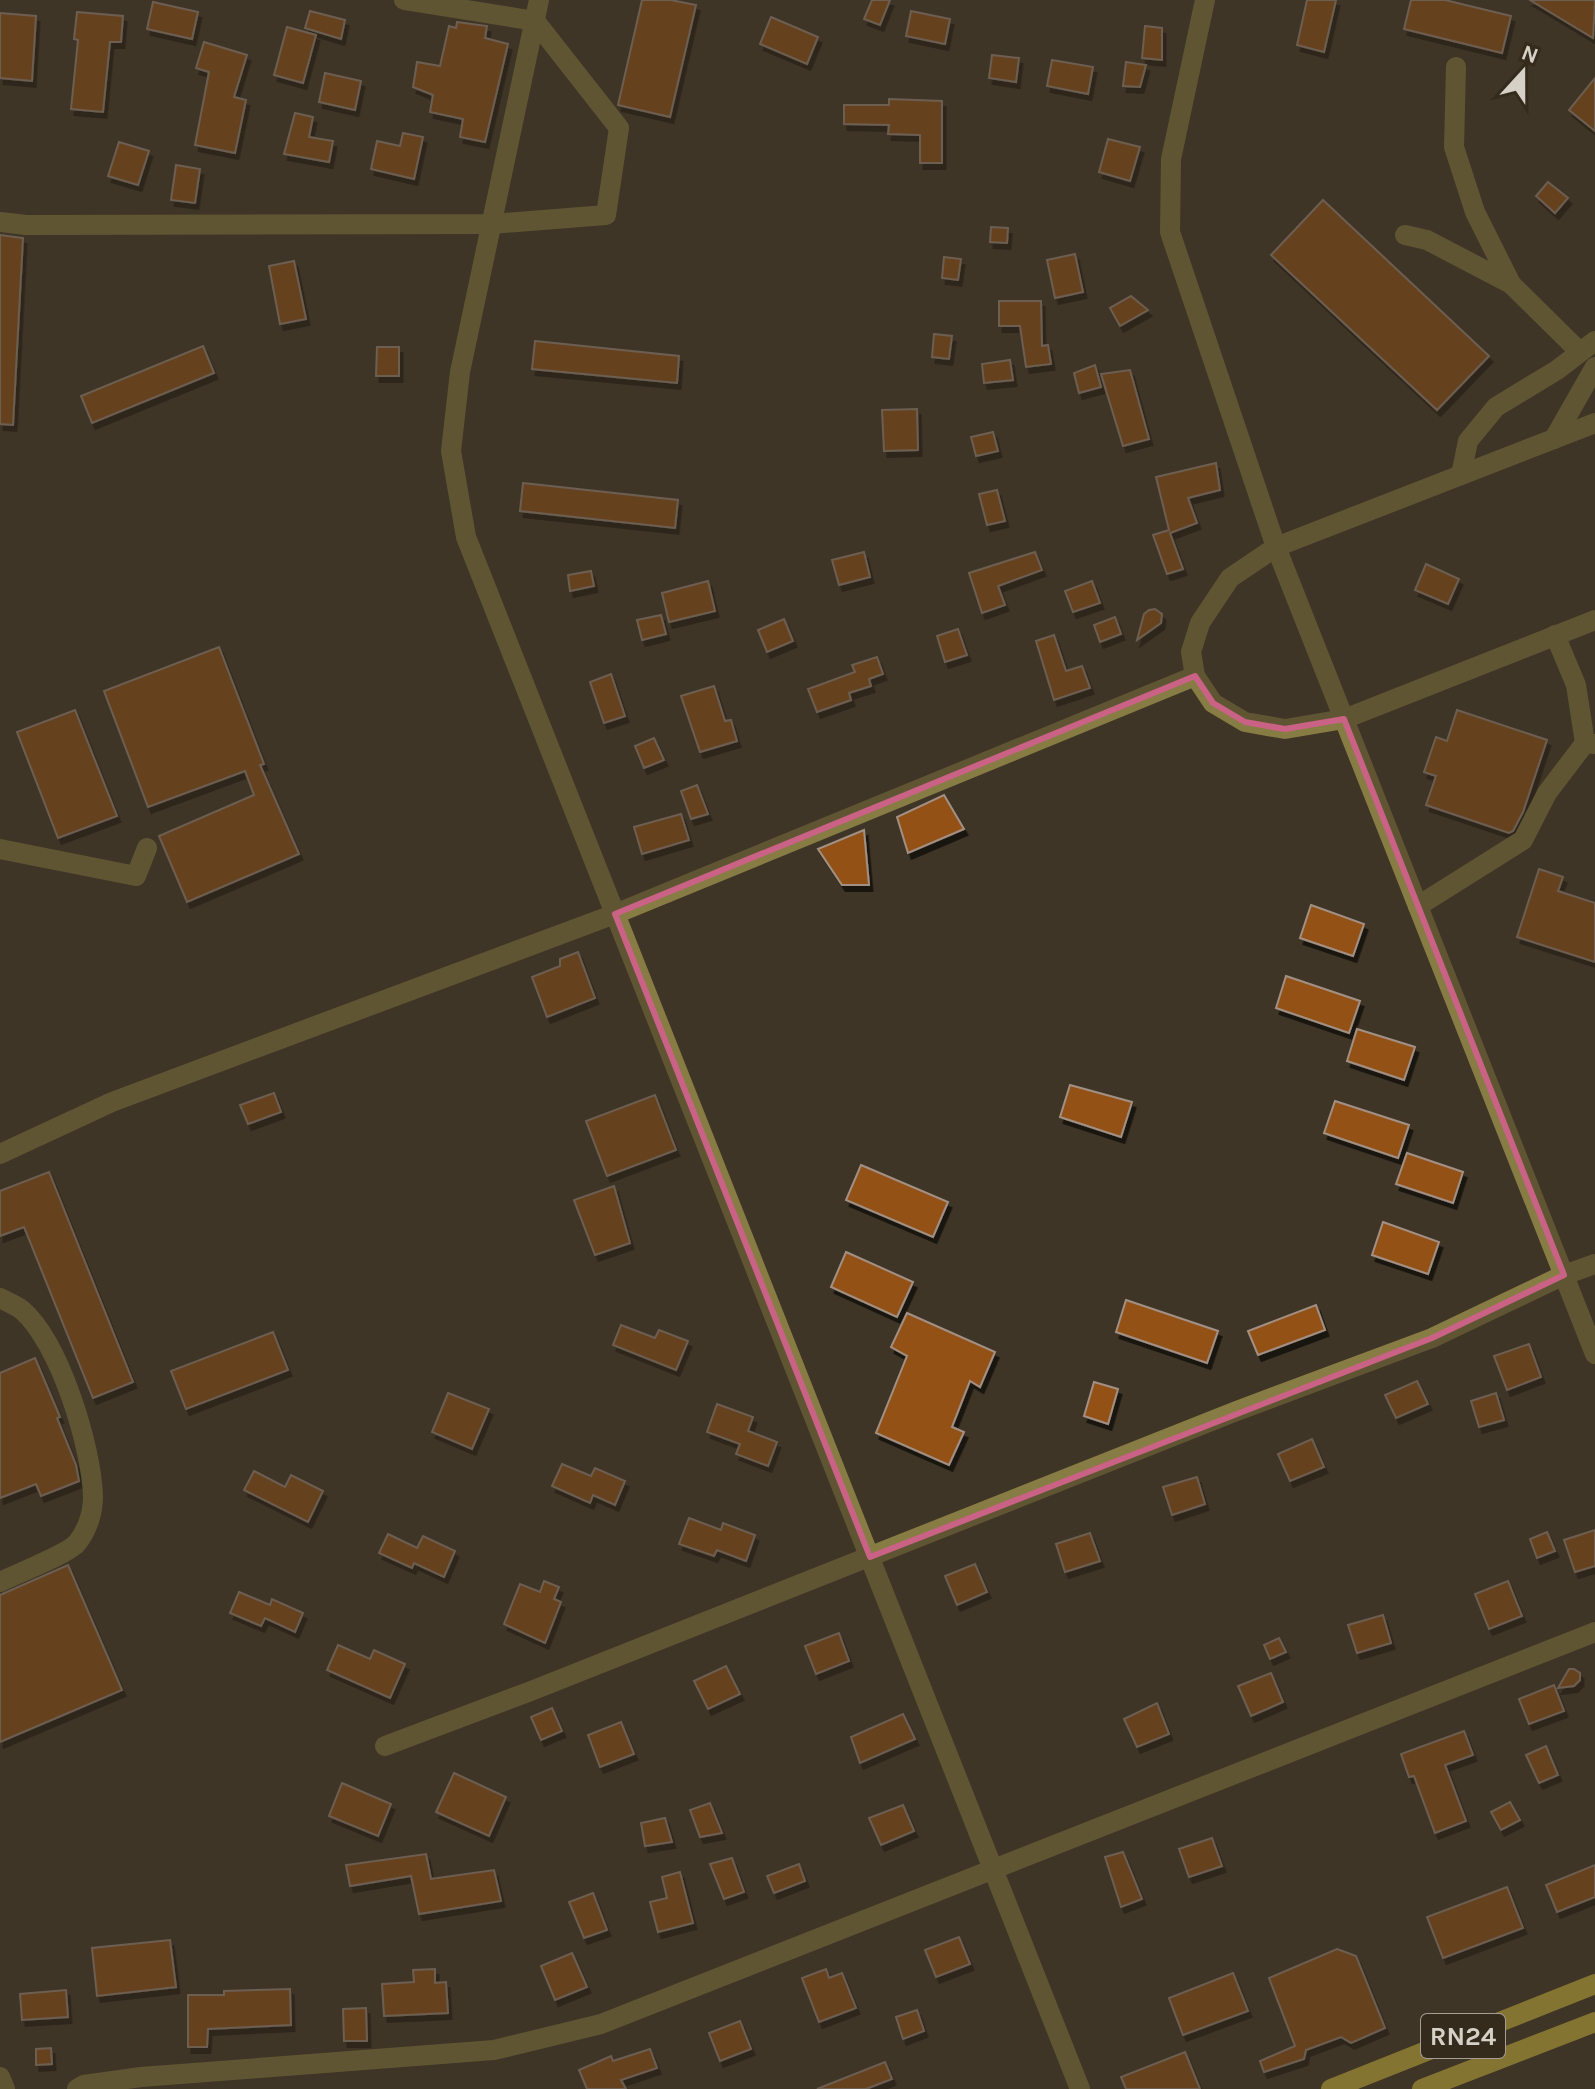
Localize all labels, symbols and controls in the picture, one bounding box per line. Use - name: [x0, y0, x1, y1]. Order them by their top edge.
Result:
- north arrow: [1483, 32, 1563, 112]
- text: N: [1518, 39, 1542, 69]
- road number: RN24: [1421, 2014, 1505, 2058]

